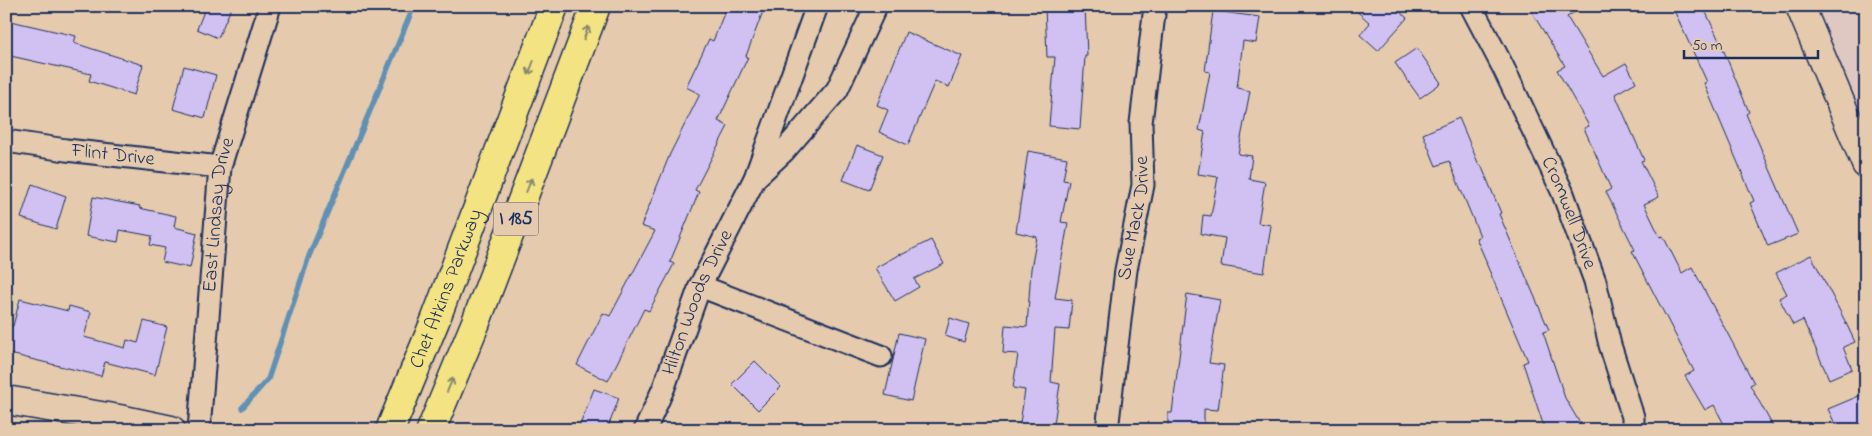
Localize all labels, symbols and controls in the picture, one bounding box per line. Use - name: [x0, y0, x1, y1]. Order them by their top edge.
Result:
- one-way arrow: [582, 26, 591, 41]
- scale bar: [1684, 28, 1818, 60]
- text: 50 m: [1692, 35, 1723, 57]
- one-way arrow: [525, 60, 535, 75]
- street label: East Lindsay Drive: [196, 134, 243, 294]
- street label: Flint Drive: [69, 136, 156, 174]
- street label: Cromwell Drive: [1533, 152, 1604, 273]
- street label: Sue Mack Drive: [1110, 156, 1158, 282]
- one-way arrow: [525, 178, 534, 193]
- road number: I 185: [494, 202, 538, 235]
- street label: Chet Atkins Parkway: [402, 205, 490, 373]
- street label: Hilton Woods Drive: [655, 225, 741, 379]
- one-way arrow: [446, 378, 455, 393]

